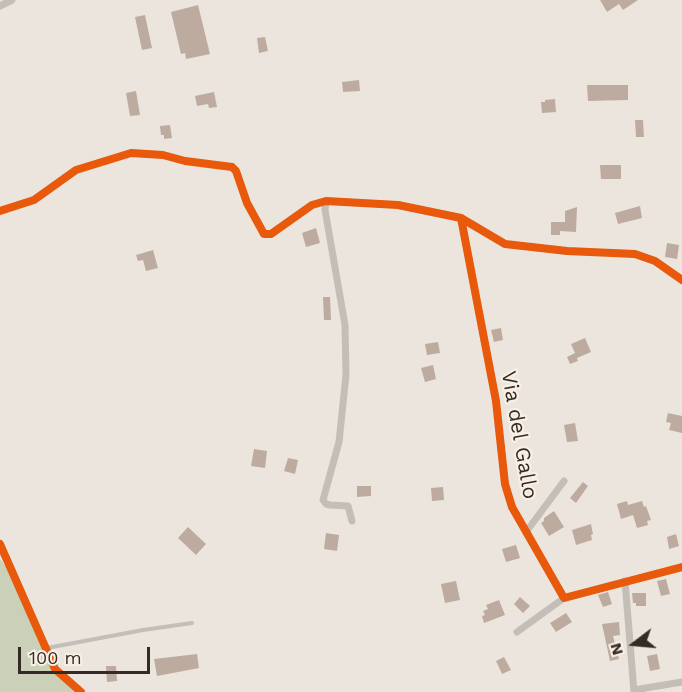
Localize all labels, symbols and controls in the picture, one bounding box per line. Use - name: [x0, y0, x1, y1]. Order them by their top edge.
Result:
- street label: Via del Gallo: [495, 369, 543, 501]
- north arrow: [604, 614, 664, 674]
- scale bar: [21, 635, 153, 673]
- text: N: [605, 641, 627, 657]
- text: 100 m: [29, 647, 82, 668]

